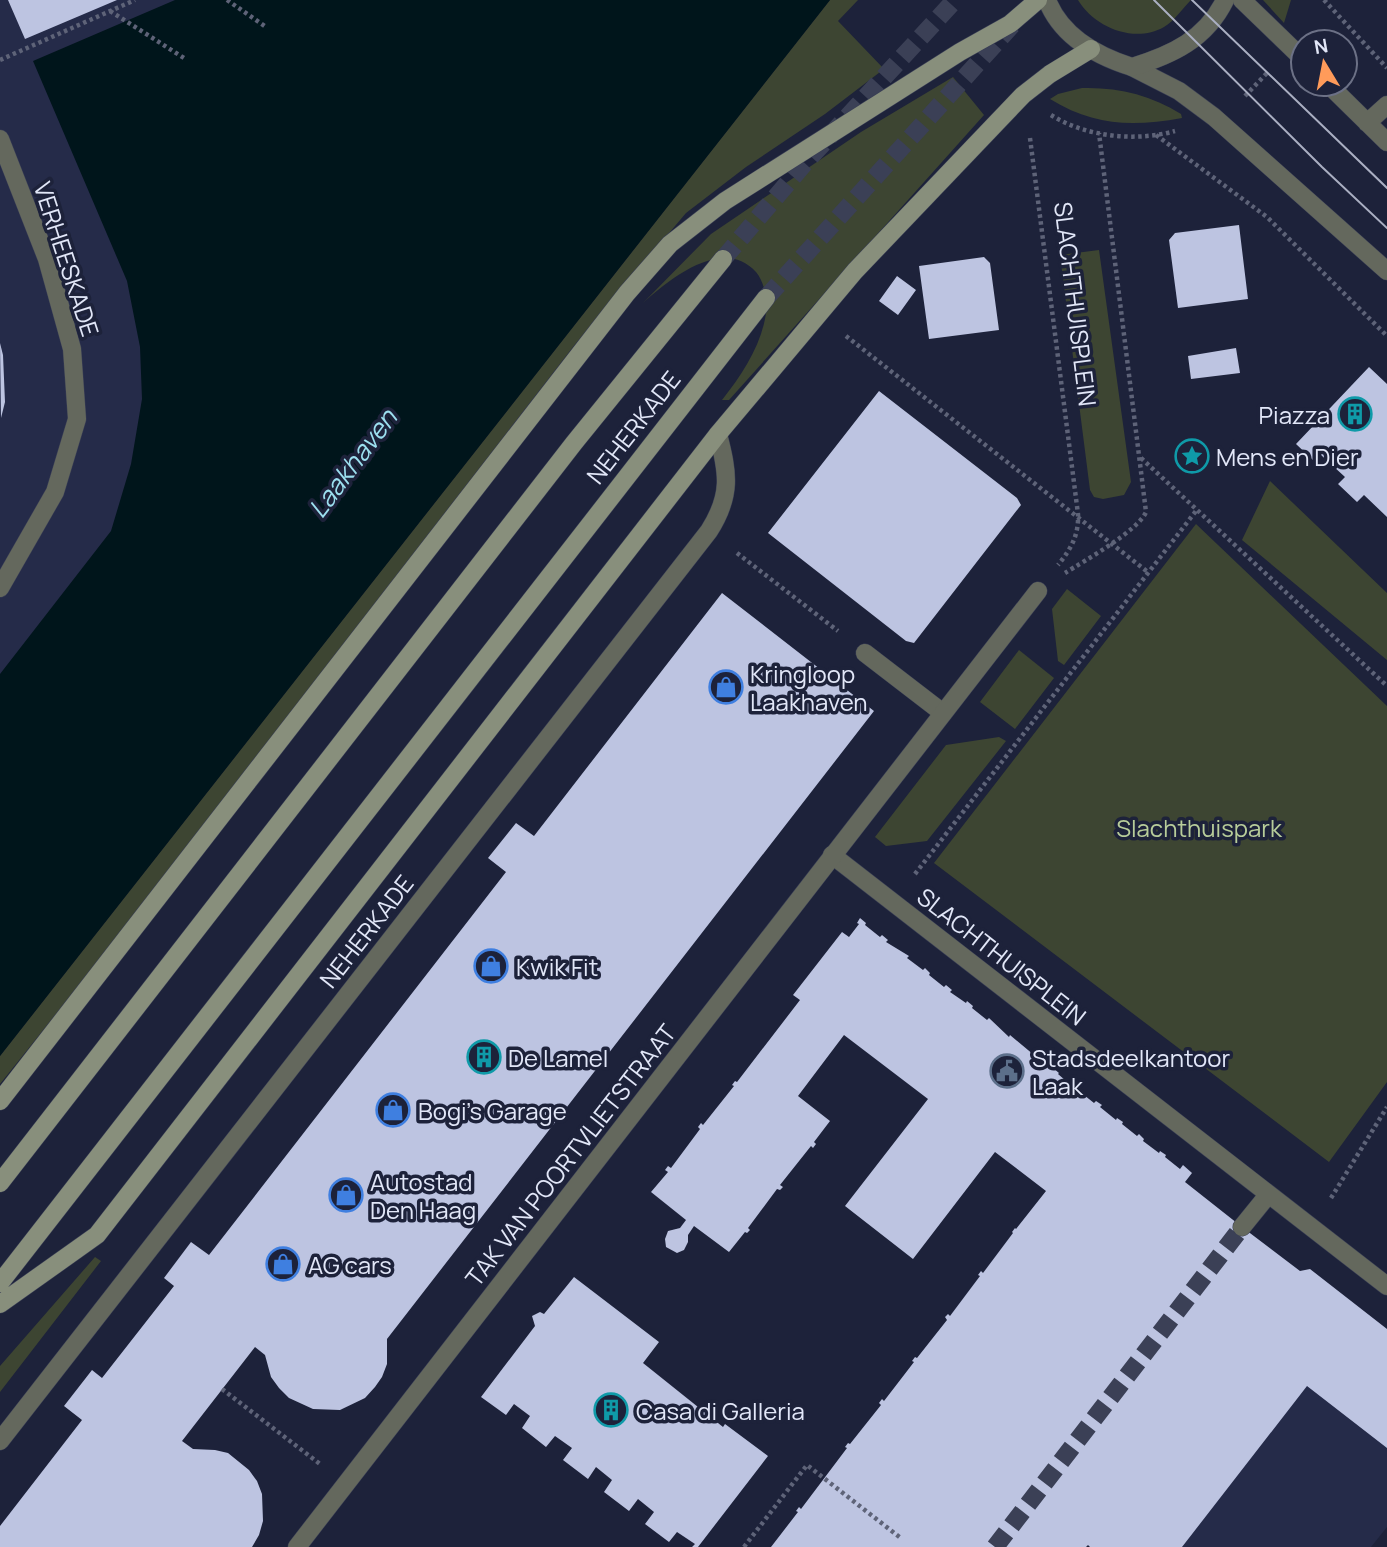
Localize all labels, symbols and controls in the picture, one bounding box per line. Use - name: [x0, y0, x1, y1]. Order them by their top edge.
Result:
- north arrow: [1289, 28, 1359, 98]
- text: N: [1312, 32, 1330, 60]
- street label: VERHEESKADE: [27, 178, 107, 340]
- street label: SLACHTHUISPLEIN: [1047, 200, 1105, 408]
- street label: NEHERKADE: [579, 364, 687, 490]
- building icon: Piazza: [1336, 395, 1374, 433]
- place label: Piazza: [1259, 398, 1330, 431]
- water label: Laakhaven: [299, 400, 406, 525]
- place icon: Mens en Dier: [1173, 437, 1211, 475]
- place label: Mens en Dier: [1216, 440, 1359, 473]
- place label: Kringloop Laakhaven: [750, 657, 868, 718]
- shop icon: Kringloop Laakhaven: [707, 668, 745, 706]
- park label: Slachthuispark: [1116, 811, 1283, 844]
- street label: NEHERKADE: [312, 868, 420, 994]
- street label: SLACHTHUISPLEIN: [911, 880, 1093, 1032]
- shop icon: Kwik Fit: [472, 947, 510, 985]
- place label: Kwik Fit: [516, 950, 598, 983]
- street label: TAK VAN POORTVLIETSTRAAT: [457, 1017, 683, 1293]
- building icon: De Lamel: [465, 1038, 503, 1076]
- place label: De Lamel: [508, 1041, 608, 1074]
- place label: Stadsdeelkantoor Laak: [1032, 1041, 1230, 1102]
- public building icon: Stadsdeelkantoor Laak: [988, 1052, 1026, 1090]
- shop icon: Bogi's Garage: [374, 1091, 412, 1129]
- place label: Bogi's Garage: [418, 1094, 567, 1127]
- place label: Autostad Den Haag: [370, 1165, 476, 1226]
- shop icon: Autostad Den Haag: [327, 1176, 365, 1214]
- shop icon: AG cars: [264, 1245, 302, 1283]
- place label: AG cars: [308, 1248, 392, 1281]
- building icon: Casa di Galleria: [592, 1391, 630, 1429]
- place label: Casa di Galleria: [636, 1394, 805, 1427]

